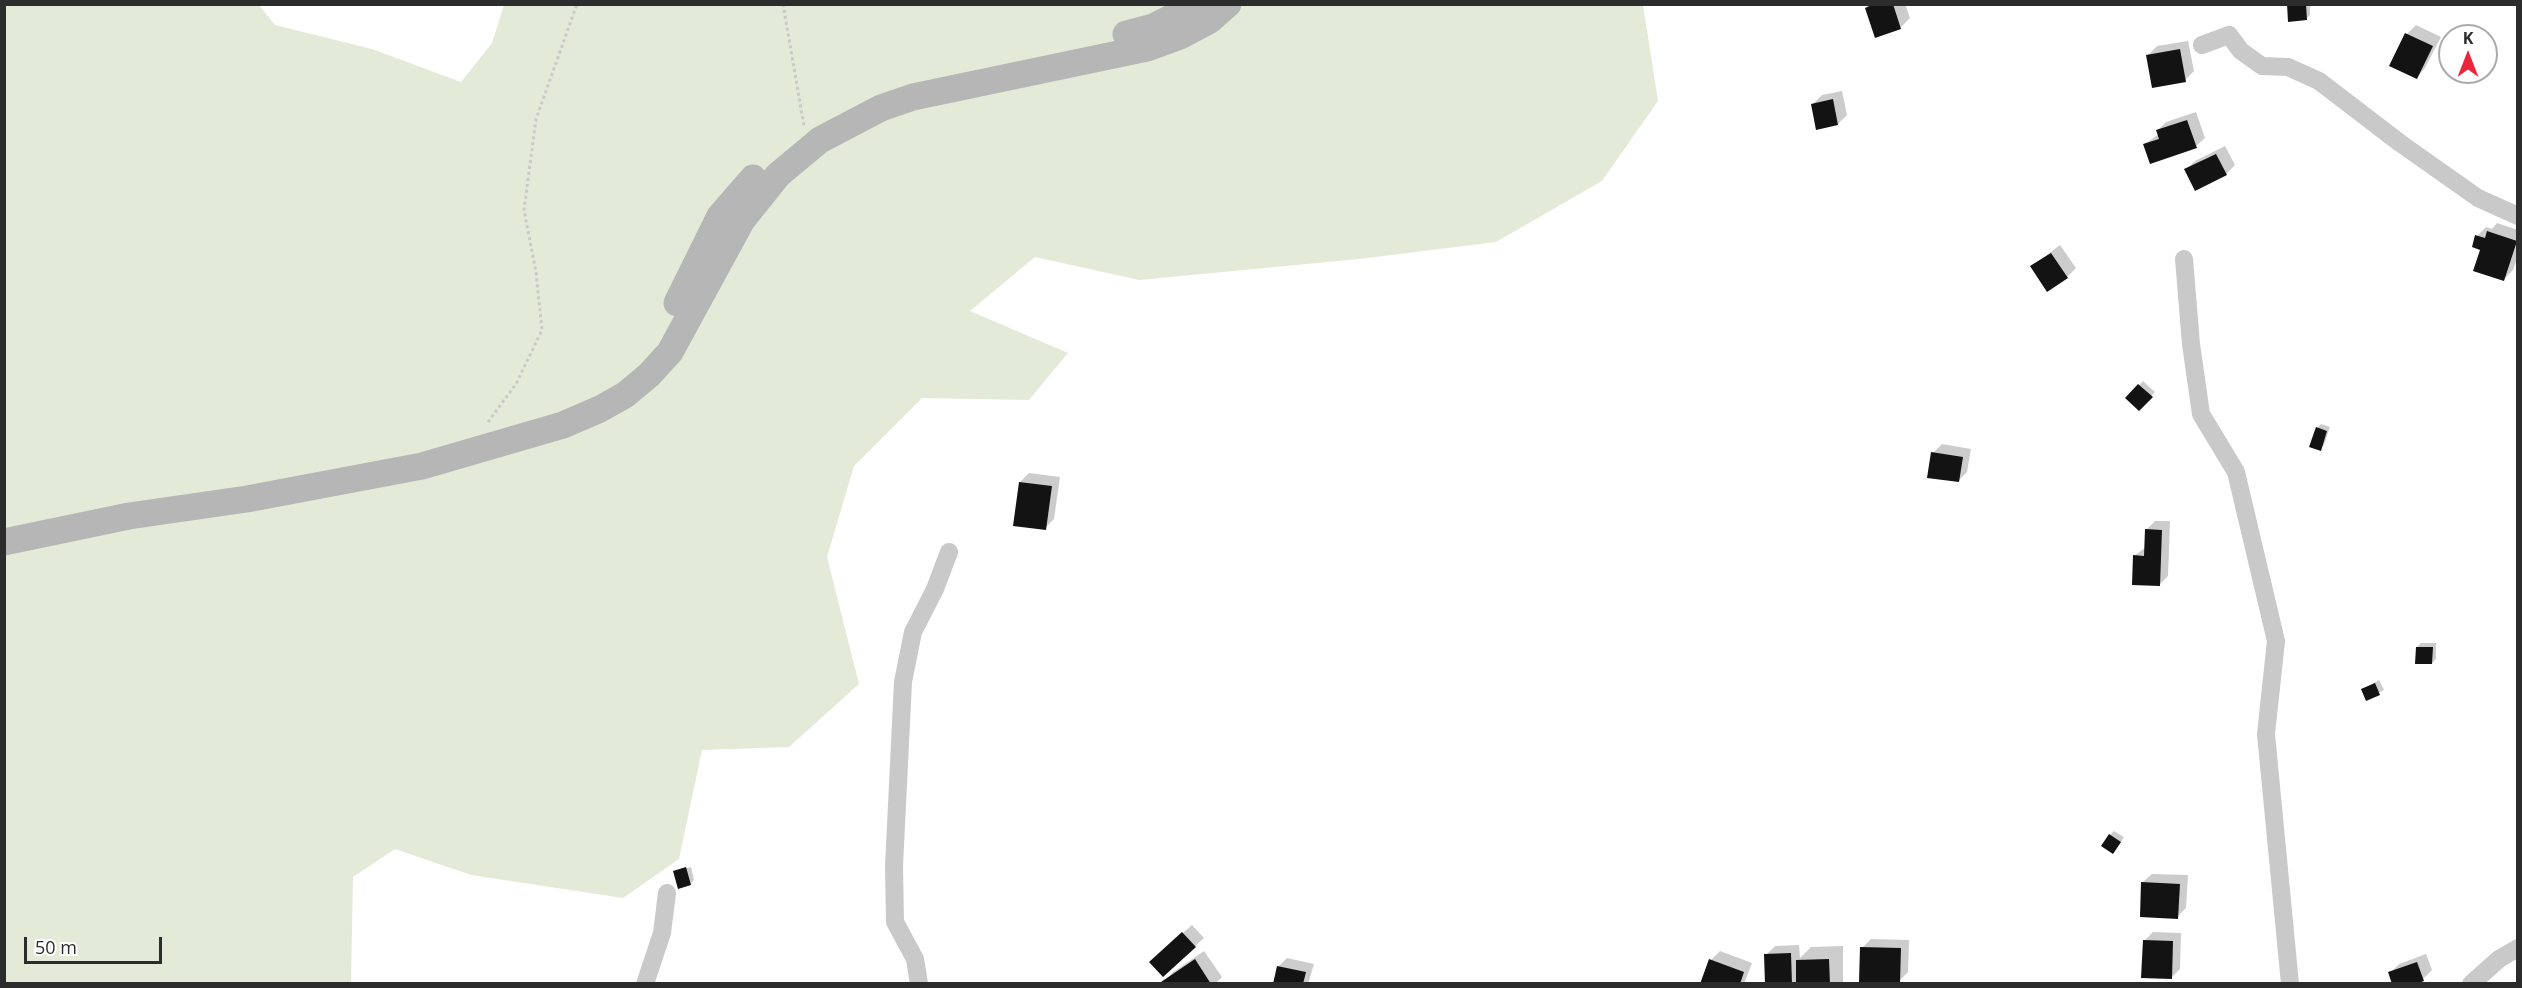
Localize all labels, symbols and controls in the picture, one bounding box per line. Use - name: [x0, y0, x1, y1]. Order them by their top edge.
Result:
- north arrow: [2438, 24, 2498, 84]
- text: K: [2463, 27, 2473, 49]
- scale bar: [27, 925, 165, 963]
- text: 50 m: [35, 935, 77, 959]

